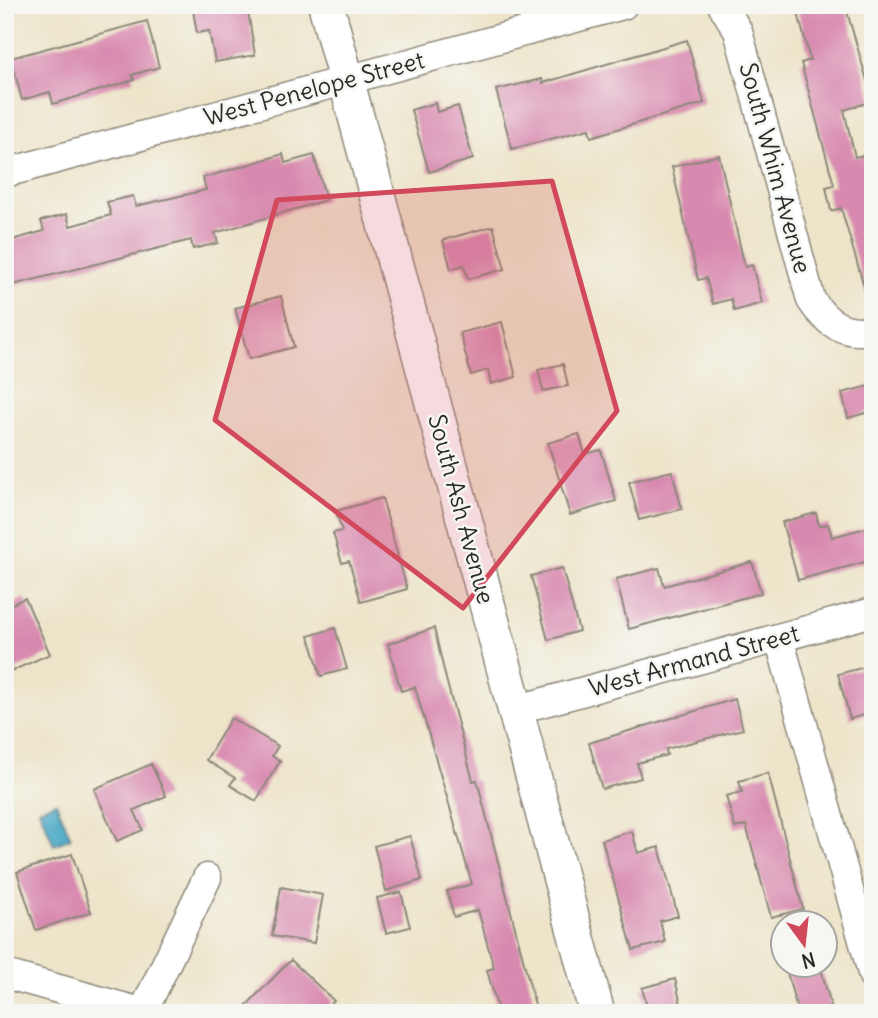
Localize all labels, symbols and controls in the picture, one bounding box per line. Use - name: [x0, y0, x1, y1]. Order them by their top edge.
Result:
- street label: West Penelope Street: [200, 44, 427, 132]
- street label: South Whim Avenue: [733, 59, 819, 276]
- street label: South Ash Avenue: [422, 411, 502, 607]
- street label: West Armand Street: [585, 618, 802, 703]
- north arrow: [770, 909, 840, 979]
- text: N: [799, 947, 818, 974]

